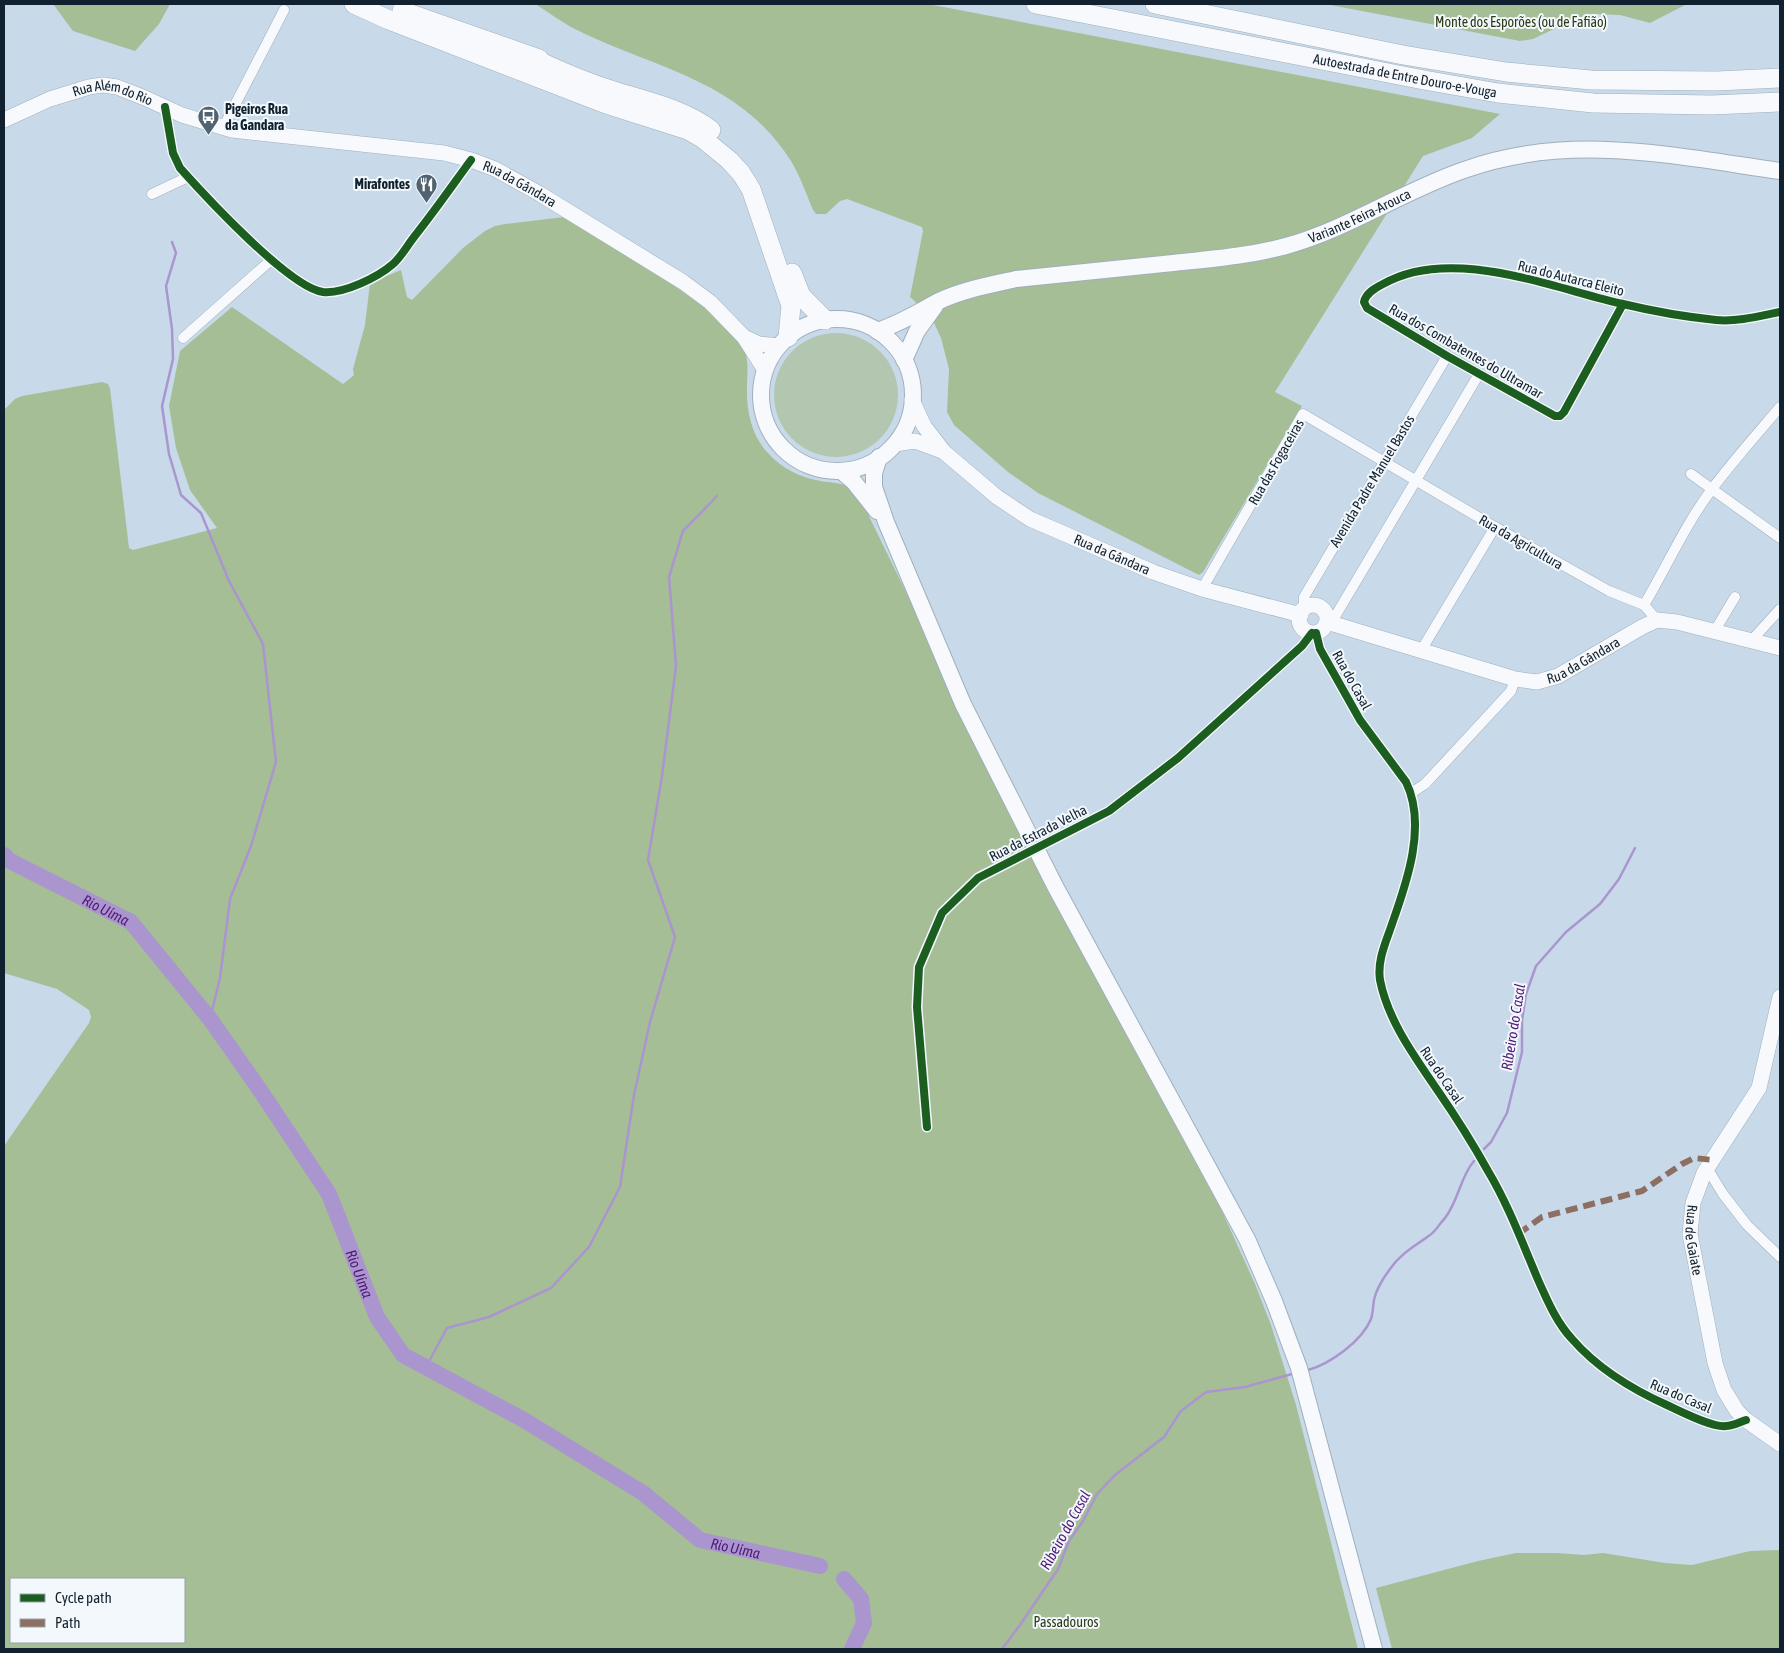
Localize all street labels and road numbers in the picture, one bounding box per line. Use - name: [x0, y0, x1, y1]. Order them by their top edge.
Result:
- street label: Autoestrada de Entre Douro-e-Vouga: [1312, 51, 1498, 101]
- street label: Rua Além do Rio: [71, 77, 155, 109]
- street label: Rua da Gândara: [481, 157, 559, 210]
- street label: Variante Feira-Arouca: [1306, 186, 1413, 246]
- street label: Rua do Autarca Eleito: [1516, 257, 1626, 299]
- street label: Rua dos Combatentes do Ultramar: [1386, 300, 1546, 402]
- street label: Avenida Padre Manuel Bastos: [1326, 412, 1418, 550]
- street label: Rua das Fogaceiras: [1245, 416, 1307, 508]
- street label: Rua da Agricultura: [1476, 511, 1566, 573]
- street label: Rua da Gândara: [1071, 531, 1153, 578]
- street label: Rua da Gândara: [1545, 634, 1623, 687]
- street label: Rua do Casal: [1329, 648, 1375, 713]
- street label: Rua da Estrada Velha: [987, 801, 1089, 865]
- street label: Rua do Casal: [1417, 1043, 1467, 1107]
- street label: Rua de Gaiate: [1682, 1204, 1706, 1277]
- street label: Rua do Casal: [1648, 1376, 1714, 1416]

